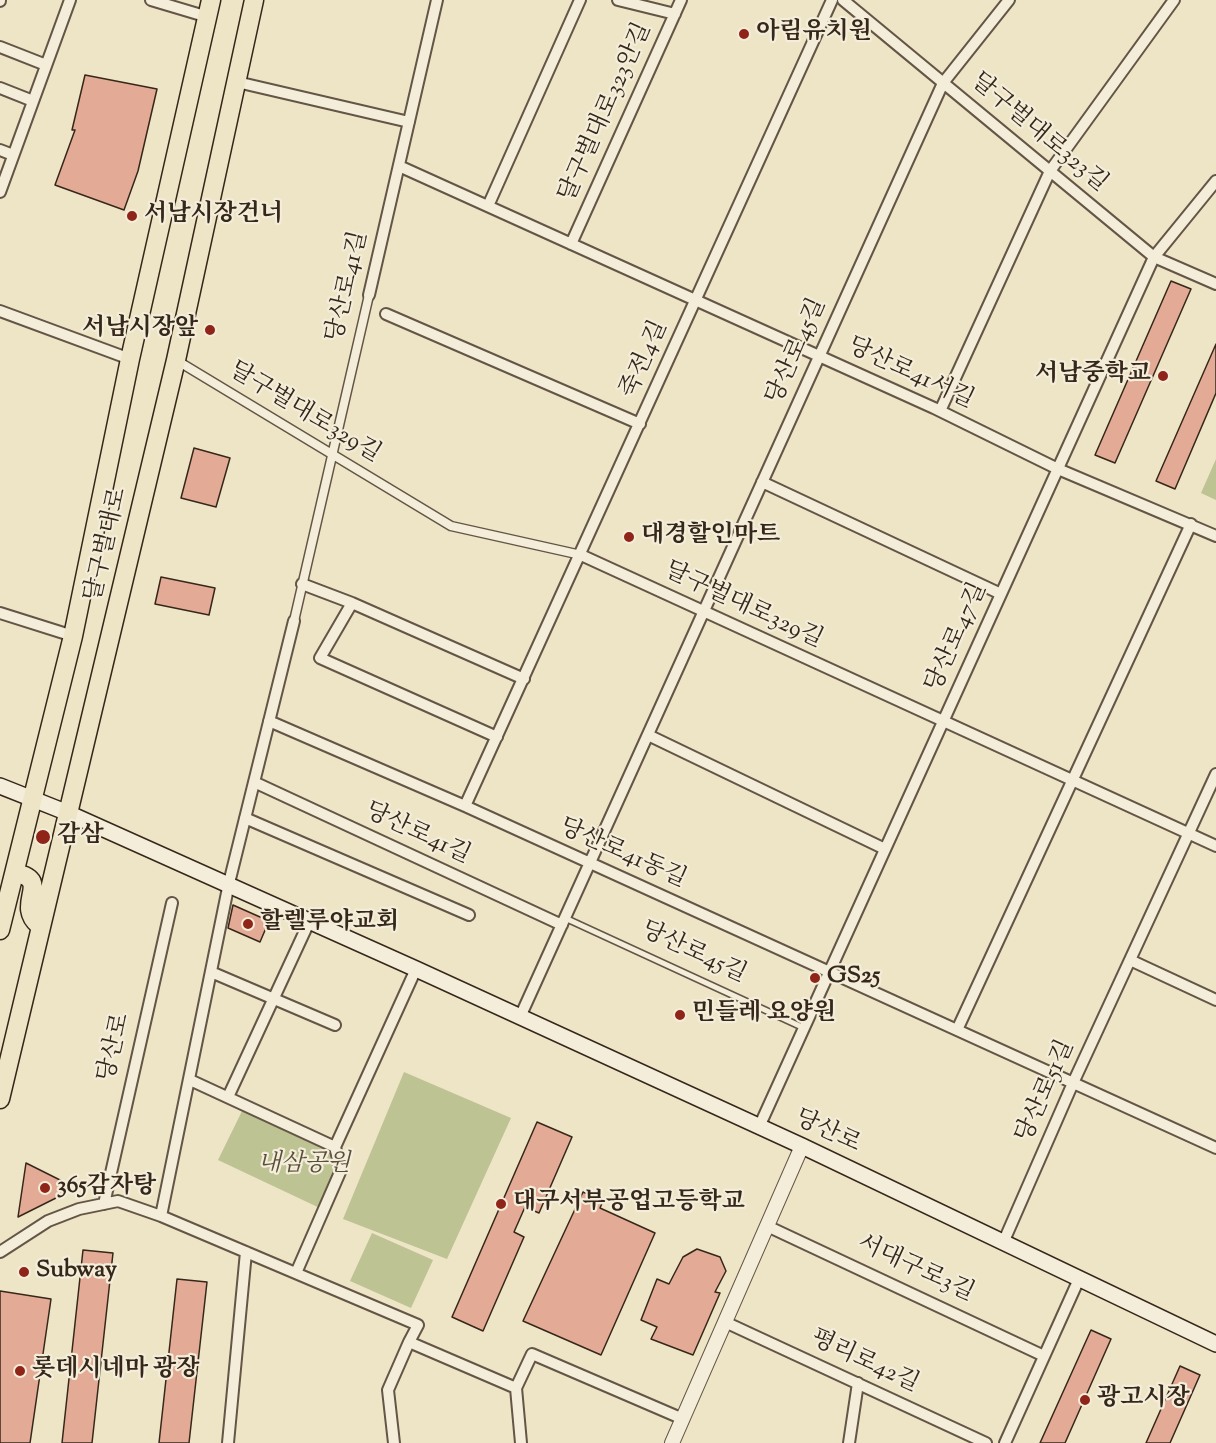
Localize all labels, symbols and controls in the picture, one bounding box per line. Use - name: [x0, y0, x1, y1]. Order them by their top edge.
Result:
- street label: 달구벌대로323안길: [555, 19, 659, 207]
- place label: 아림유치원: [756, 20, 872, 48]
- marker: 아림유치원: [737, 27, 751, 41]
- street label: 달구벌대로323길: [964, 68, 1112, 200]
- place label: 서남시장건너: [144, 202, 283, 230]
- marker: 서남시장건너: [125, 209, 139, 223]
- street label: 당산로41길: [322, 229, 376, 345]
- street label: 당산로45길: [762, 295, 834, 409]
- place label: 서남시장앞: [82, 316, 198, 344]
- street label: 죽전4길: [616, 317, 676, 403]
- marker: 서남시장앞: [203, 323, 217, 337]
- street label: 당산로41서길: [842, 333, 978, 417]
- street label: 달구벌대로329길: [223, 357, 385, 471]
- place label: 서남중학교: [1035, 362, 1151, 390]
- marker: 서남중학교: [1156, 369, 1170, 383]
- street label: 달구벌대로: [81, 485, 135, 605]
- place label: 대경할인마트: [641, 523, 780, 551]
- marker: 대경할인마트: [622, 530, 636, 544]
- street label: 달구벌대로329길: [659, 558, 827, 656]
- street label: 당산로47길: [921, 579, 995, 697]
- street label: 당산로41길: [360, 798, 474, 872]
- street label: 당산로41동길: [554, 814, 690, 896]
- place label: 감삼: [57, 823, 103, 851]
- marker: 감삼: [34, 828, 52, 846]
- place label: 할렐루야교회: [260, 910, 399, 938]
- marker: 할렐루야교회: [241, 917, 255, 931]
- street label: 당산로45길: [636, 917, 750, 991]
- place label: GS25: [827, 964, 880, 992]
- marker: GS25: [808, 971, 822, 985]
- place label: 민들레 요양원: [692, 1001, 836, 1029]
- marker: 민들레 요양원: [673, 1008, 687, 1022]
- street label: 당산로: [94, 1011, 138, 1085]
- street label: 당산로51길: [1012, 1036, 1082, 1148]
- street label: 당산로: [789, 1105, 865, 1161]
- park label: 내삼공원: [258, 1152, 350, 1180]
- place label: 365감자탕: [57, 1174, 156, 1202]
- marker: 365감자탕: [38, 1181, 52, 1195]
- place label: 대구서부공업고등학교: [513, 1190, 745, 1218]
- marker: 대구서부공업고등학교: [494, 1197, 508, 1211]
- street label: 서대구로3길: [852, 1230, 978, 1310]
- place label: Subway: [36, 1258, 117, 1286]
- marker: Subway: [17, 1265, 31, 1279]
- street label: 평리로42길: [805, 1325, 923, 1401]
- place label: 롯데시네마 광장: [32, 1357, 199, 1385]
- marker: 롯데시네마 광장: [13, 1364, 27, 1378]
- place label: 광고시장: [1097, 1386, 1190, 1414]
- marker: 광고시장: [1078, 1393, 1092, 1407]

